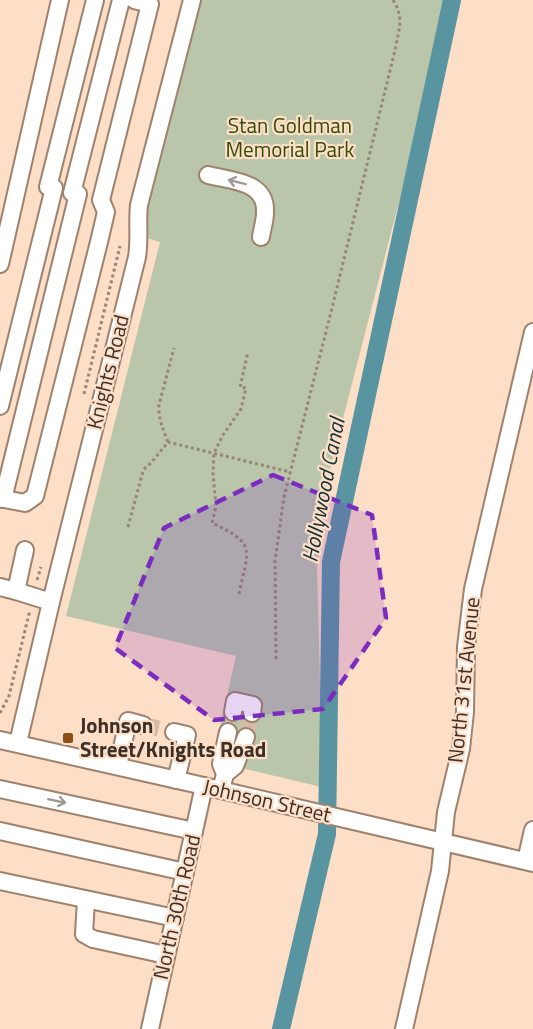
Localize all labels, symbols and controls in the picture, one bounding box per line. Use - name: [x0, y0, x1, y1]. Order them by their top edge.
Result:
- park label: Stan Goldman Memorial Park: [226, 109, 354, 165]
- one-way arrow: [228, 176, 247, 188]
- street label: Knights Road: [77, 311, 137, 432]
- water label: Hollywood Canal: [292, 413, 354, 565]
- street label: North 31st Avenue: [438, 595, 488, 764]
- place label: Johnson Street/Knights Road: [80, 709, 266, 765]
- marker: Johnson Street/Knights Road: [61, 731, 75, 745]
- street label: Johnson Street: [200, 770, 335, 830]
- one-way arrow: [47, 796, 66, 808]
- street label: North 30th Road: [144, 831, 208, 982]

